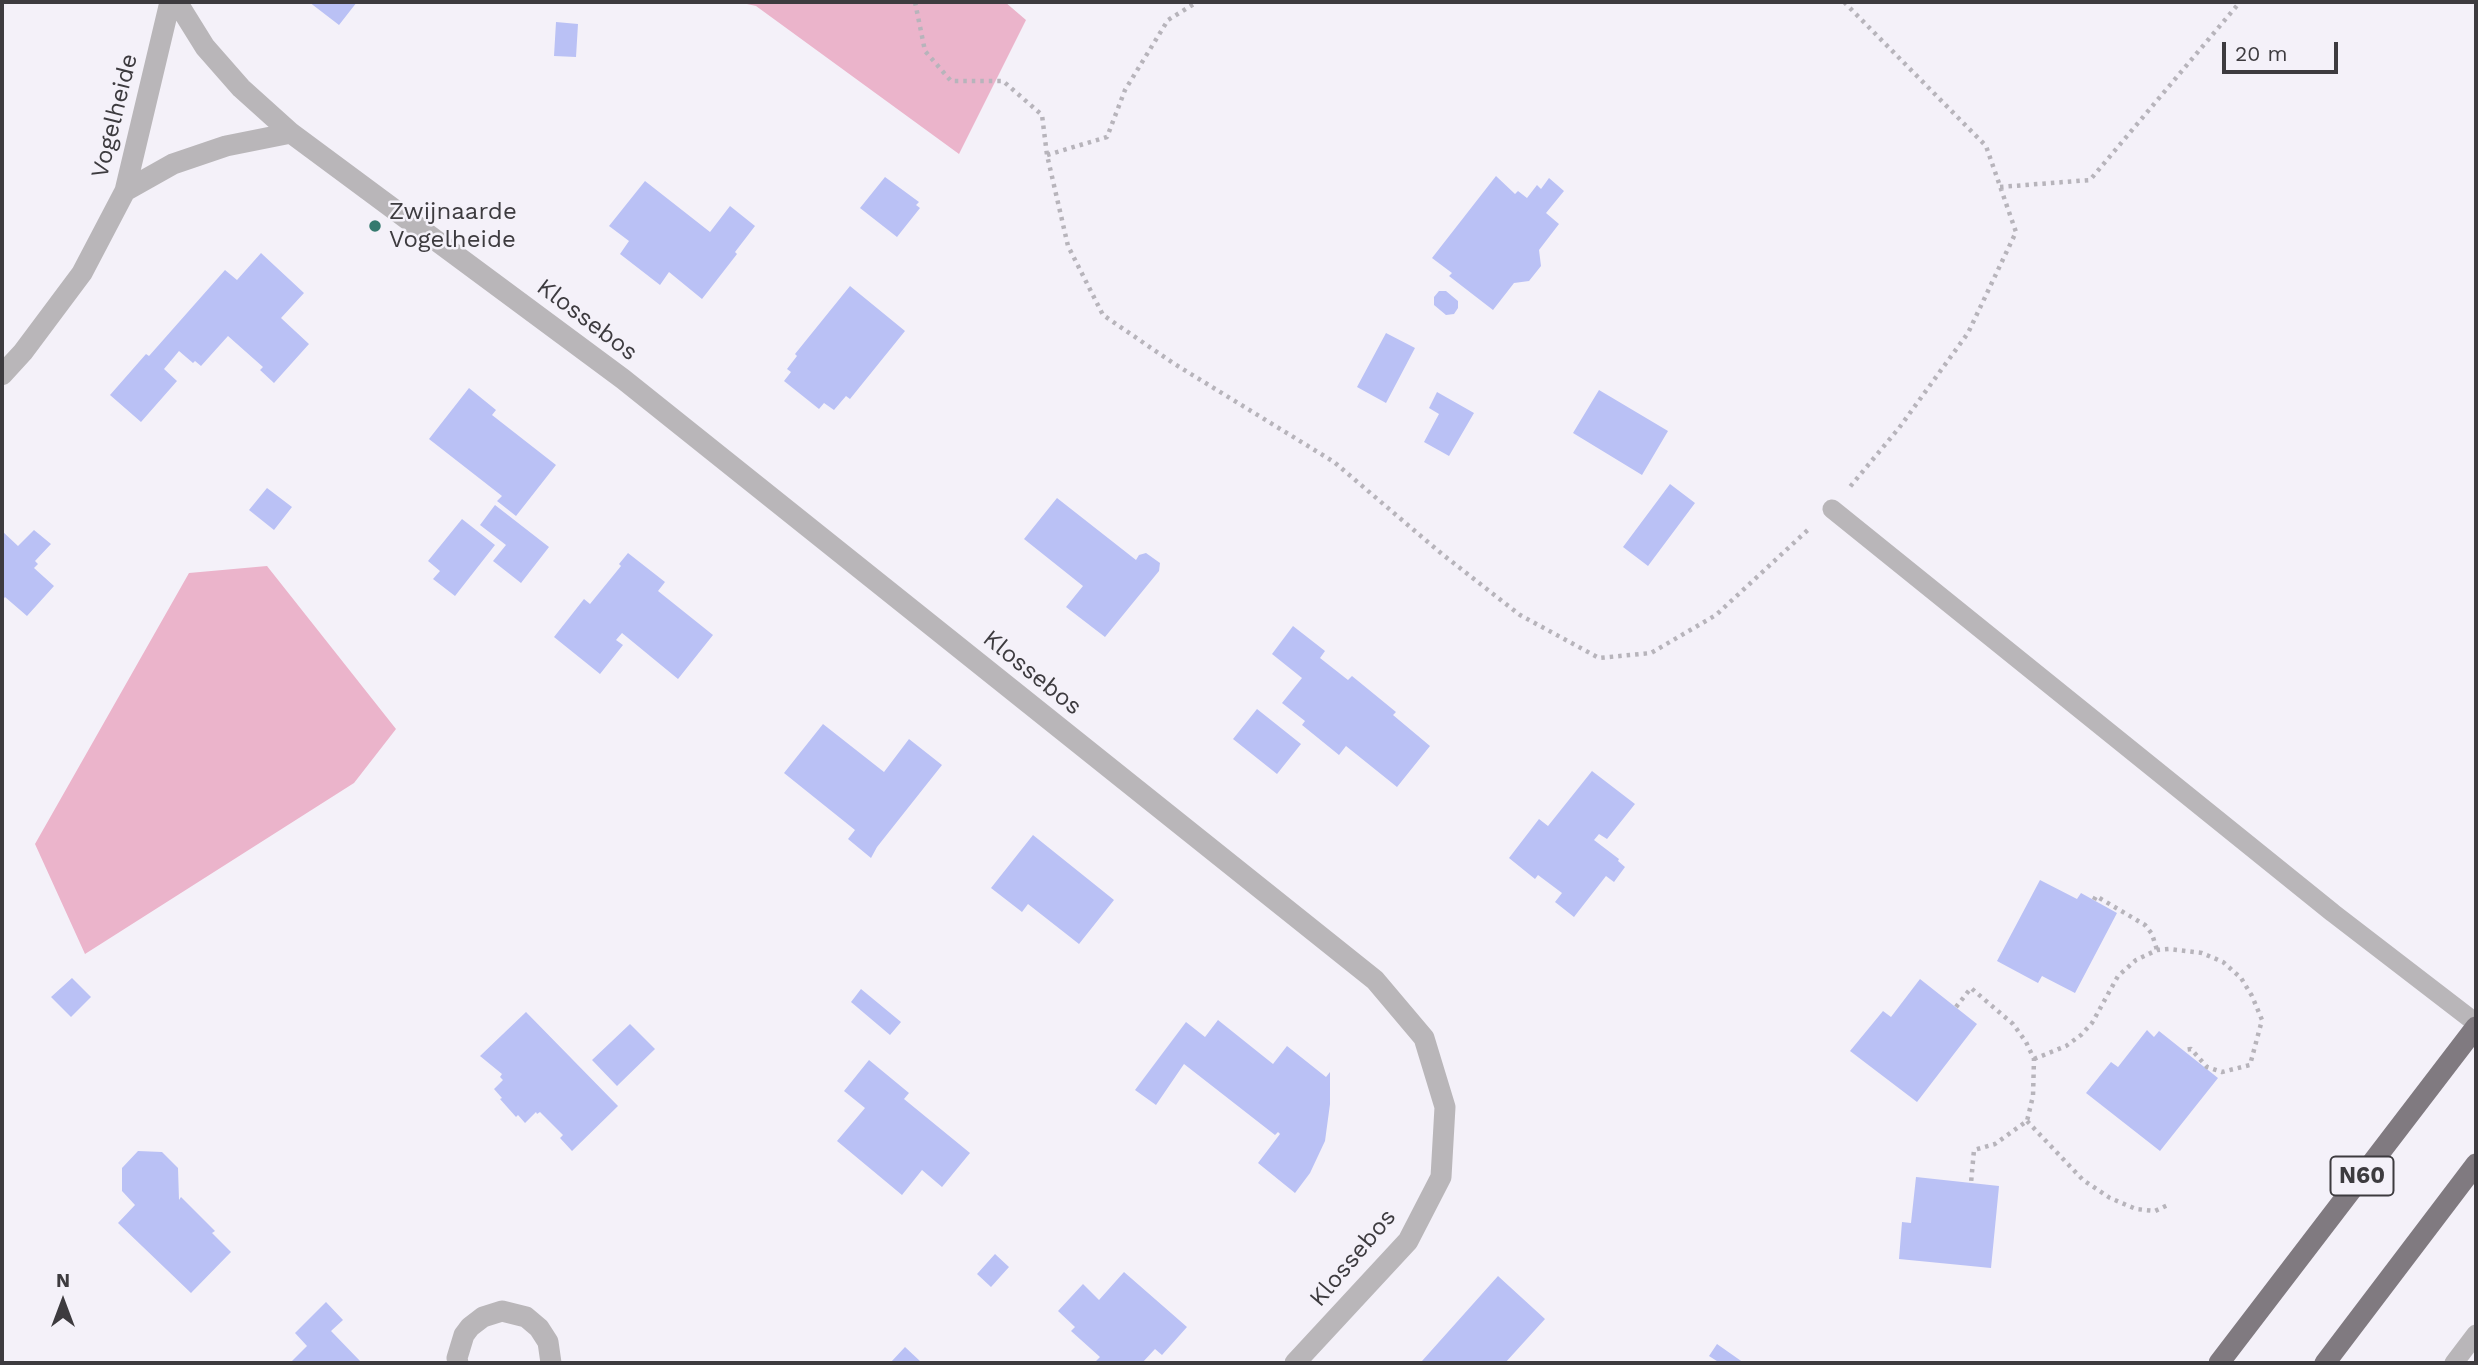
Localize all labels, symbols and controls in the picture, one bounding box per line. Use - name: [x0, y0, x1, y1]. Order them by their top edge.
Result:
- scale bar: [2226, 28, 2342, 72]
- text: 20 m: [2235, 41, 2287, 66]
- street label: Vogelheide: [86, 51, 144, 181]
- place label: Zwijnaarde Vogelheide: [389, 198, 517, 254]
- marker: Zwijnaarde Vogelheide: [367, 218, 383, 234]
- street label: Klossebos: [531, 273, 643, 367]
- street label: Klossebos: [977, 624, 1087, 722]
- road number: N60: [2330, 1156, 2394, 1196]
- street label: Klossebos: [1304, 1203, 1402, 1313]
- north arrow: [28, 1267, 98, 1337]
- text: N: [56, 1269, 70, 1292]

